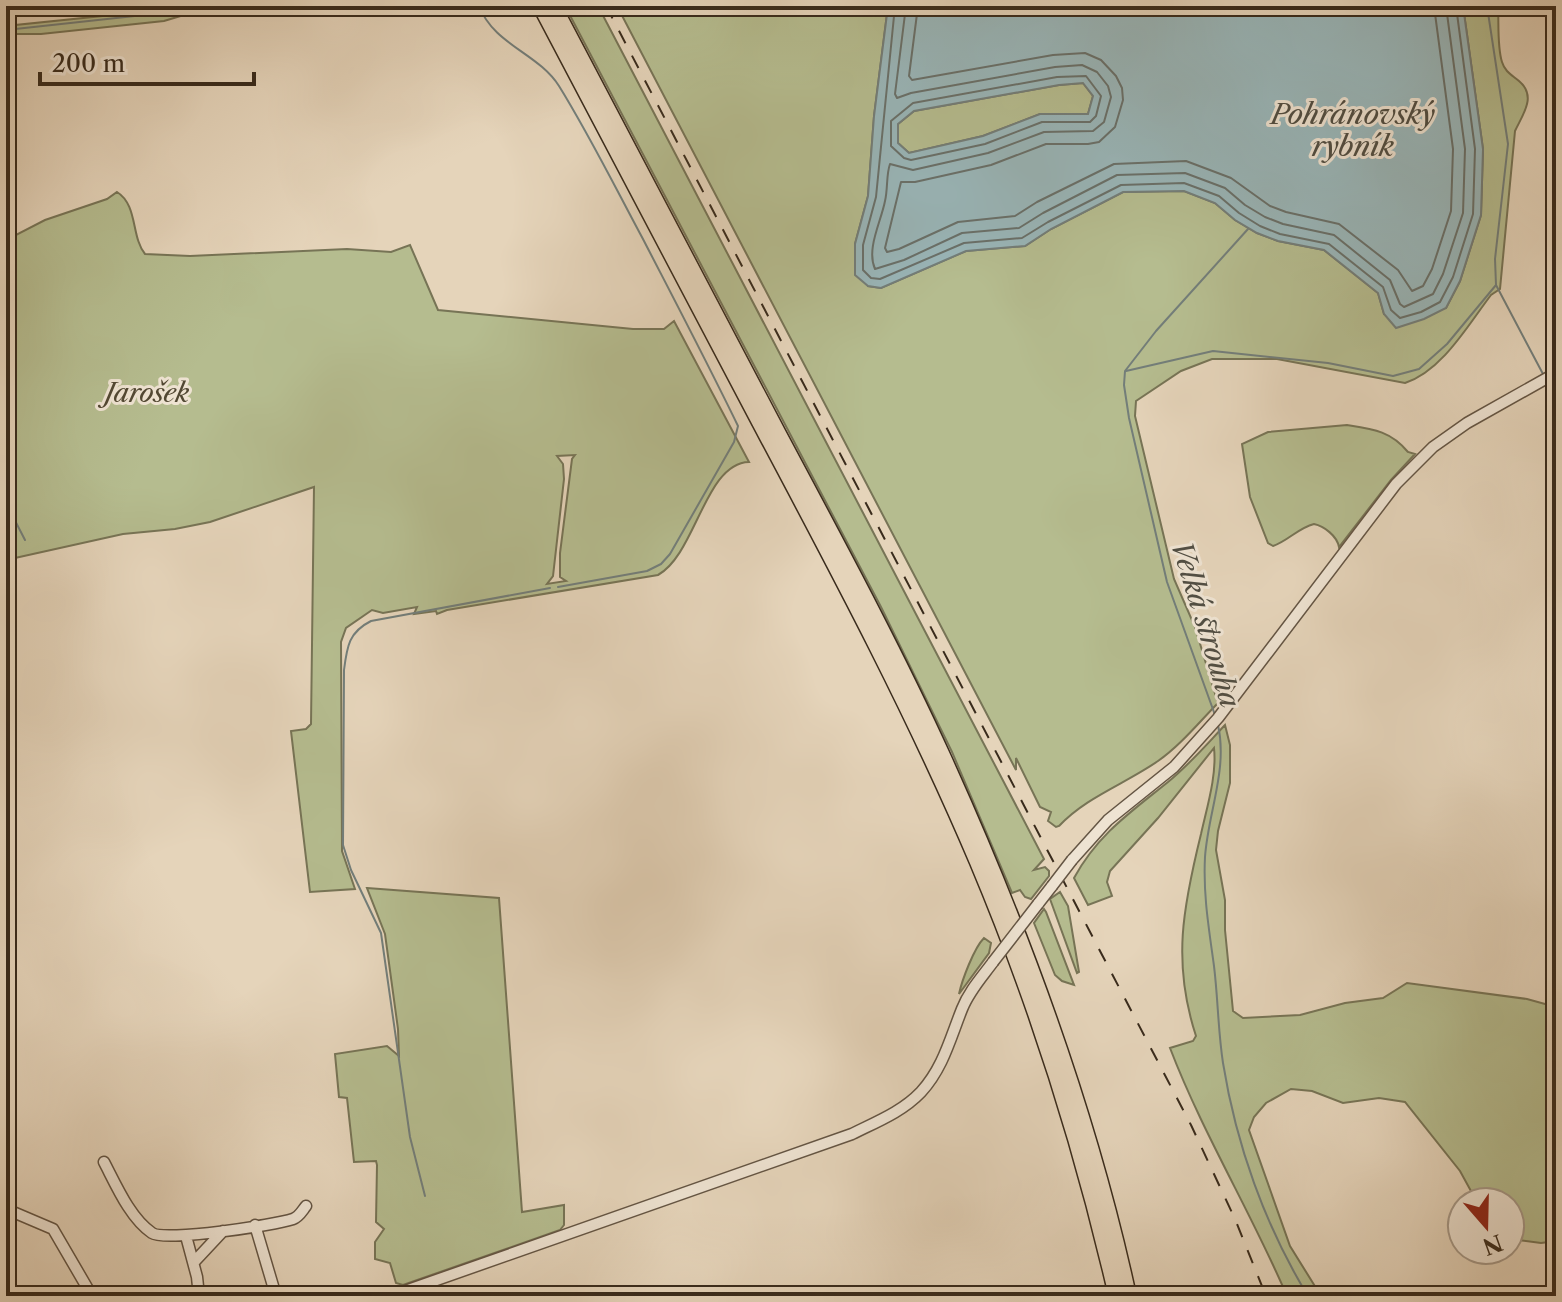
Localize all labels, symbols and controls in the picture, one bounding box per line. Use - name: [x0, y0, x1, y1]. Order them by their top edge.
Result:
- scale bar: [40, 36, 254, 86]
- text: 200 m: [52, 49, 125, 78]
- water label: Pohránovský rybník: [1269, 97, 1435, 163]
- park label: Jarošek: [98, 377, 190, 409]
- water label: Velká strouha: [1164, 536, 1248, 712]
- north arrow: [1446, 1186, 1526, 1266]
- text: N: [1479, 1228, 1506, 1260]

